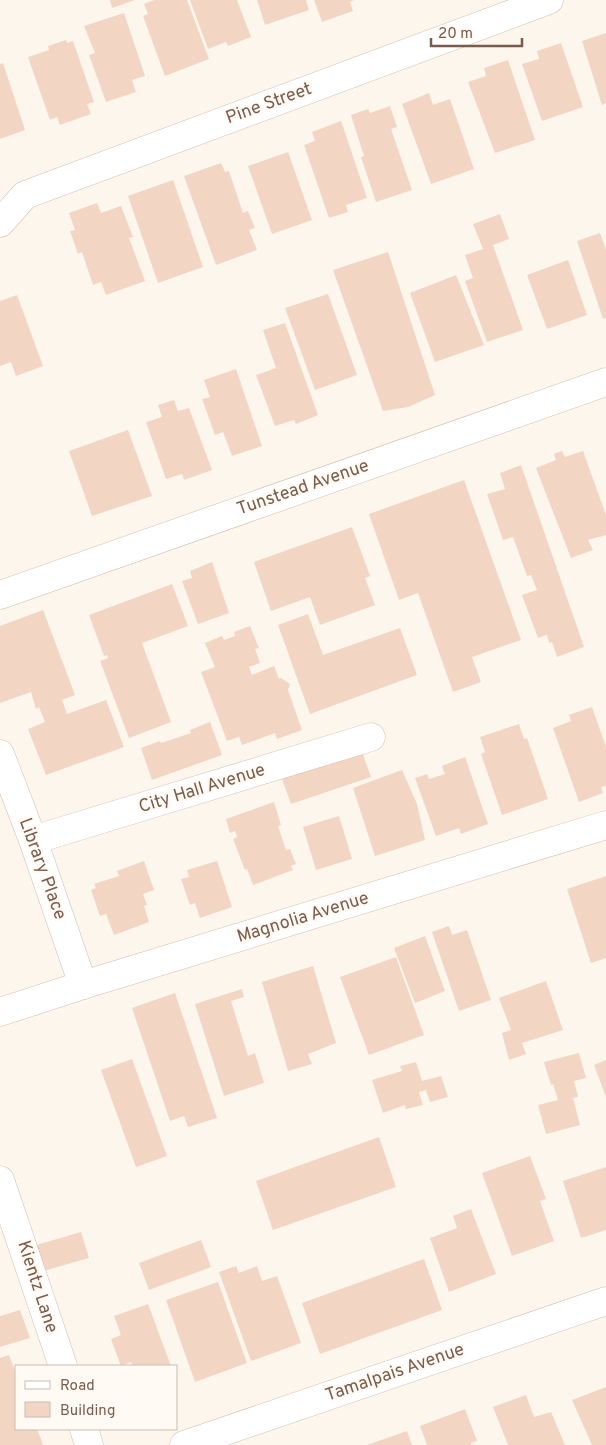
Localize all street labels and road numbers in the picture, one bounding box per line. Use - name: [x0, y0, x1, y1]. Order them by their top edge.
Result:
- street label: Pine Street: [223, 78, 315, 130]
- street label: Tunstead Avenue: [234, 455, 372, 521]
- street label: City Hall Avenue: [136, 759, 268, 819]
- street label: Library Place: [13, 815, 71, 923]
- street label: Magnolia Avenue: [234, 887, 372, 949]
- street label: Kientz Lane: [11, 1238, 63, 1336]
- street label: Tamalpais Avenue: [323, 1338, 467, 1408]

